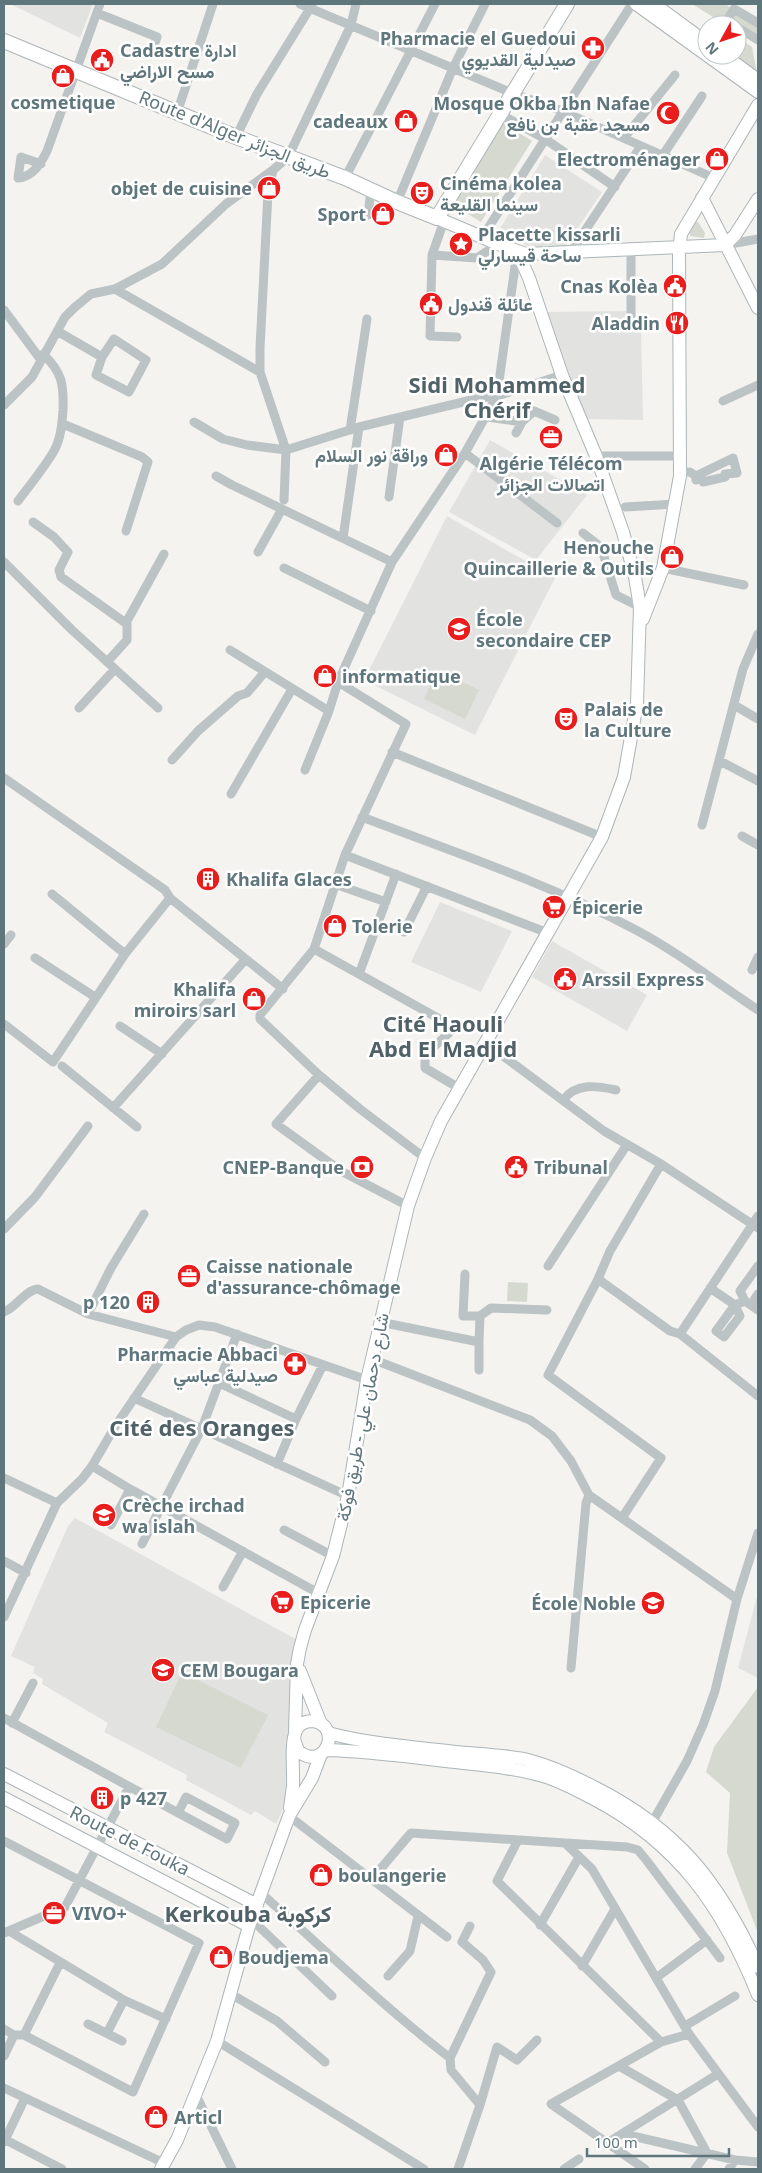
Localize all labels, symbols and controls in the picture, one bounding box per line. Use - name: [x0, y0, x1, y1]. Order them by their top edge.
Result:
- north arrow: [697, 15, 747, 65]
- place label: Pharmacie el Guedoui صيدلية القديوي: [380, 26, 576, 75]
- pharmacy icon: Pharmacie el Guedoui صيدلية القديوي: [580, 35, 606, 61]
- place label: Cadastre ادارة مسح الاراضي: [120, 38, 237, 87]
- text: N: [701, 38, 723, 59]
- public building icon: Cadastre ادارة مسح الاراضي: [89, 47, 115, 73]
- shop icon: cosmetique: [50, 63, 76, 89]
- street label: Route d'Alger طريق الجزائر: [136, 85, 334, 183]
- place label: cosmetique: [11, 90, 115, 114]
- place label: Mosque Okba Ibn Nafae مسجد عقبة بن نافع: [433, 91, 650, 137]
- mosque icon: Mosque Okba Ibn Nafae مسجد عقبة بن نافع: [655, 100, 681, 126]
- shop icon: cadeaux: [393, 108, 419, 134]
- place label: cadeaux: [313, 109, 389, 133]
- shop icon: Electroménager: [704, 146, 730, 172]
- place label: Electroménager: [557, 147, 700, 171]
- place label: Cinéma kolea سينما القليعة: [440, 171, 562, 216]
- shop icon: objet de cuisine: [256, 175, 282, 201]
- place label: objet de cuisine: [111, 176, 252, 200]
- theatre icon: Cinéma kolea سينما القليعة: [409, 180, 435, 206]
- shop icon: Sport: [370, 201, 396, 227]
- place label: Sport: [318, 202, 366, 226]
- place label: Placette kissarli ساحة قيسارلي: [478, 222, 621, 271]
- place icon: Placette kissarli ساحة قيسارلي: [448, 231, 474, 257]
- public building icon: Cnas Kolèa: [662, 273, 688, 299]
- place label: Cnas Kolèa: [560, 274, 658, 298]
- public building icon: عائلة قندول: [418, 291, 444, 317]
- place label: عائلة قندول: [448, 292, 533, 316]
- restaurant icon: Aladdin: [664, 310, 690, 336]
- place label: Aladdin: [592, 311, 660, 335]
- district label: Sidi Mohammed Chérif: [409, 369, 585, 424]
- office icon: Algérie Télécom اتصالات الجزائر: [538, 424, 564, 450]
- shop icon: وراقة نور السلام: [433, 442, 459, 468]
- place label: وراقة نور السلام: [315, 443, 428, 468]
- place label: Algérie Télécom اتصالات الجزائر: [480, 451, 622, 496]
- place label: Henouche Quincaillerie & Outils: [463, 535, 654, 580]
- shop icon: Henouche Quincaillerie & Outils: [659, 544, 685, 570]
- place label: École secondaire CEP: [476, 607, 612, 652]
- school or university icon: École secondaire CEP: [446, 616, 472, 642]
- shop icon: informatique: [312, 663, 338, 689]
- place label: informatique: [342, 664, 461, 688]
- place label: Palais de la Culture: [584, 697, 671, 742]
- theatre icon: Palais de la Culture: [553, 706, 579, 732]
- building icon: Khalifa Glaces: [195, 866, 221, 892]
- place label: Khalifa Glaces: [226, 867, 352, 891]
- supermarket icon: Épicerie: [541, 894, 567, 920]
- place label: Épicerie: [572, 895, 643, 919]
- shop icon: Tolerie: [322, 913, 348, 939]
- place label: Tolerie: [352, 914, 413, 938]
- public building icon: Arssil Express: [552, 966, 578, 992]
- place label: Arssil Express: [582, 967, 704, 991]
- place label: Khalifa miroirs sarl: [134, 977, 236, 1022]
- shop icon: Khalifa miroirs sarl: [241, 986, 267, 1012]
- district label: Cité Haouli Abd El Madjid: [369, 1008, 517, 1063]
- bank icon: CNEP-Banque: [349, 1154, 375, 1180]
- public building icon: Tribunal: [503, 1154, 529, 1180]
- place label: CNEP-Banque: [223, 1155, 344, 1179]
- place label: Tribunal: [534, 1155, 608, 1179]
- place label: Caisse nationale d'assurance-chômage: [206, 1254, 401, 1299]
- office icon: Caisse nationale d'assurance-chômage: [176, 1263, 202, 1289]
- building icon: p 120: [135, 1289, 161, 1315]
- place label: p 120: [83, 1290, 130, 1314]
- street label: شارع دحمان علي - طريق فوكة: [330, 1311, 398, 1524]
- place label: Pharmacie Abbaci صيدلية عباسي: [117, 1342, 278, 1391]
- pharmacy icon: Pharmacie Abbaci صيدلية عباسي: [282, 1351, 308, 1377]
- district label: Cité des Oranges: [109, 1412, 295, 1442]
- place label: Crèche irchad wa islah: [122, 1493, 245, 1538]
- school or university icon: Crèche irchad wa islah: [91, 1502, 117, 1528]
- supermarket icon: Epicerie: [269, 1589, 295, 1615]
- place label: Epicerie: [300, 1590, 371, 1614]
- school or university icon: École Noble: [640, 1590, 666, 1616]
- place label: École Noble: [531, 1591, 636, 1615]
- school or university icon: CEM Bougara: [150, 1657, 176, 1683]
- place label: CEM Bougara: [180, 1658, 299, 1682]
- building icon: p 427: [89, 1785, 115, 1811]
- place label: p 427: [120, 1786, 167, 1810]
- street label: Route de Fouka: [66, 1799, 194, 1881]
- shop icon: boulangerie: [308, 1862, 334, 1888]
- place label: boulangerie: [338, 1863, 446, 1887]
- district label: Kerkouba كركوبة: [164, 1898, 332, 1928]
- office icon: VIVO+: [41, 1900, 67, 1926]
- place label: VIVO+: [72, 1901, 127, 1925]
- shop icon: Boudjema: [208, 1944, 234, 1970]
- place label: Boudjema: [238, 1945, 329, 1969]
- shop icon: Articl: [143, 2104, 169, 2130]
- place label: Articl: [174, 2105, 222, 2129]
- scale bar: [587, 2126, 730, 2158]
- text: 100 m: [594, 2132, 638, 2152]

